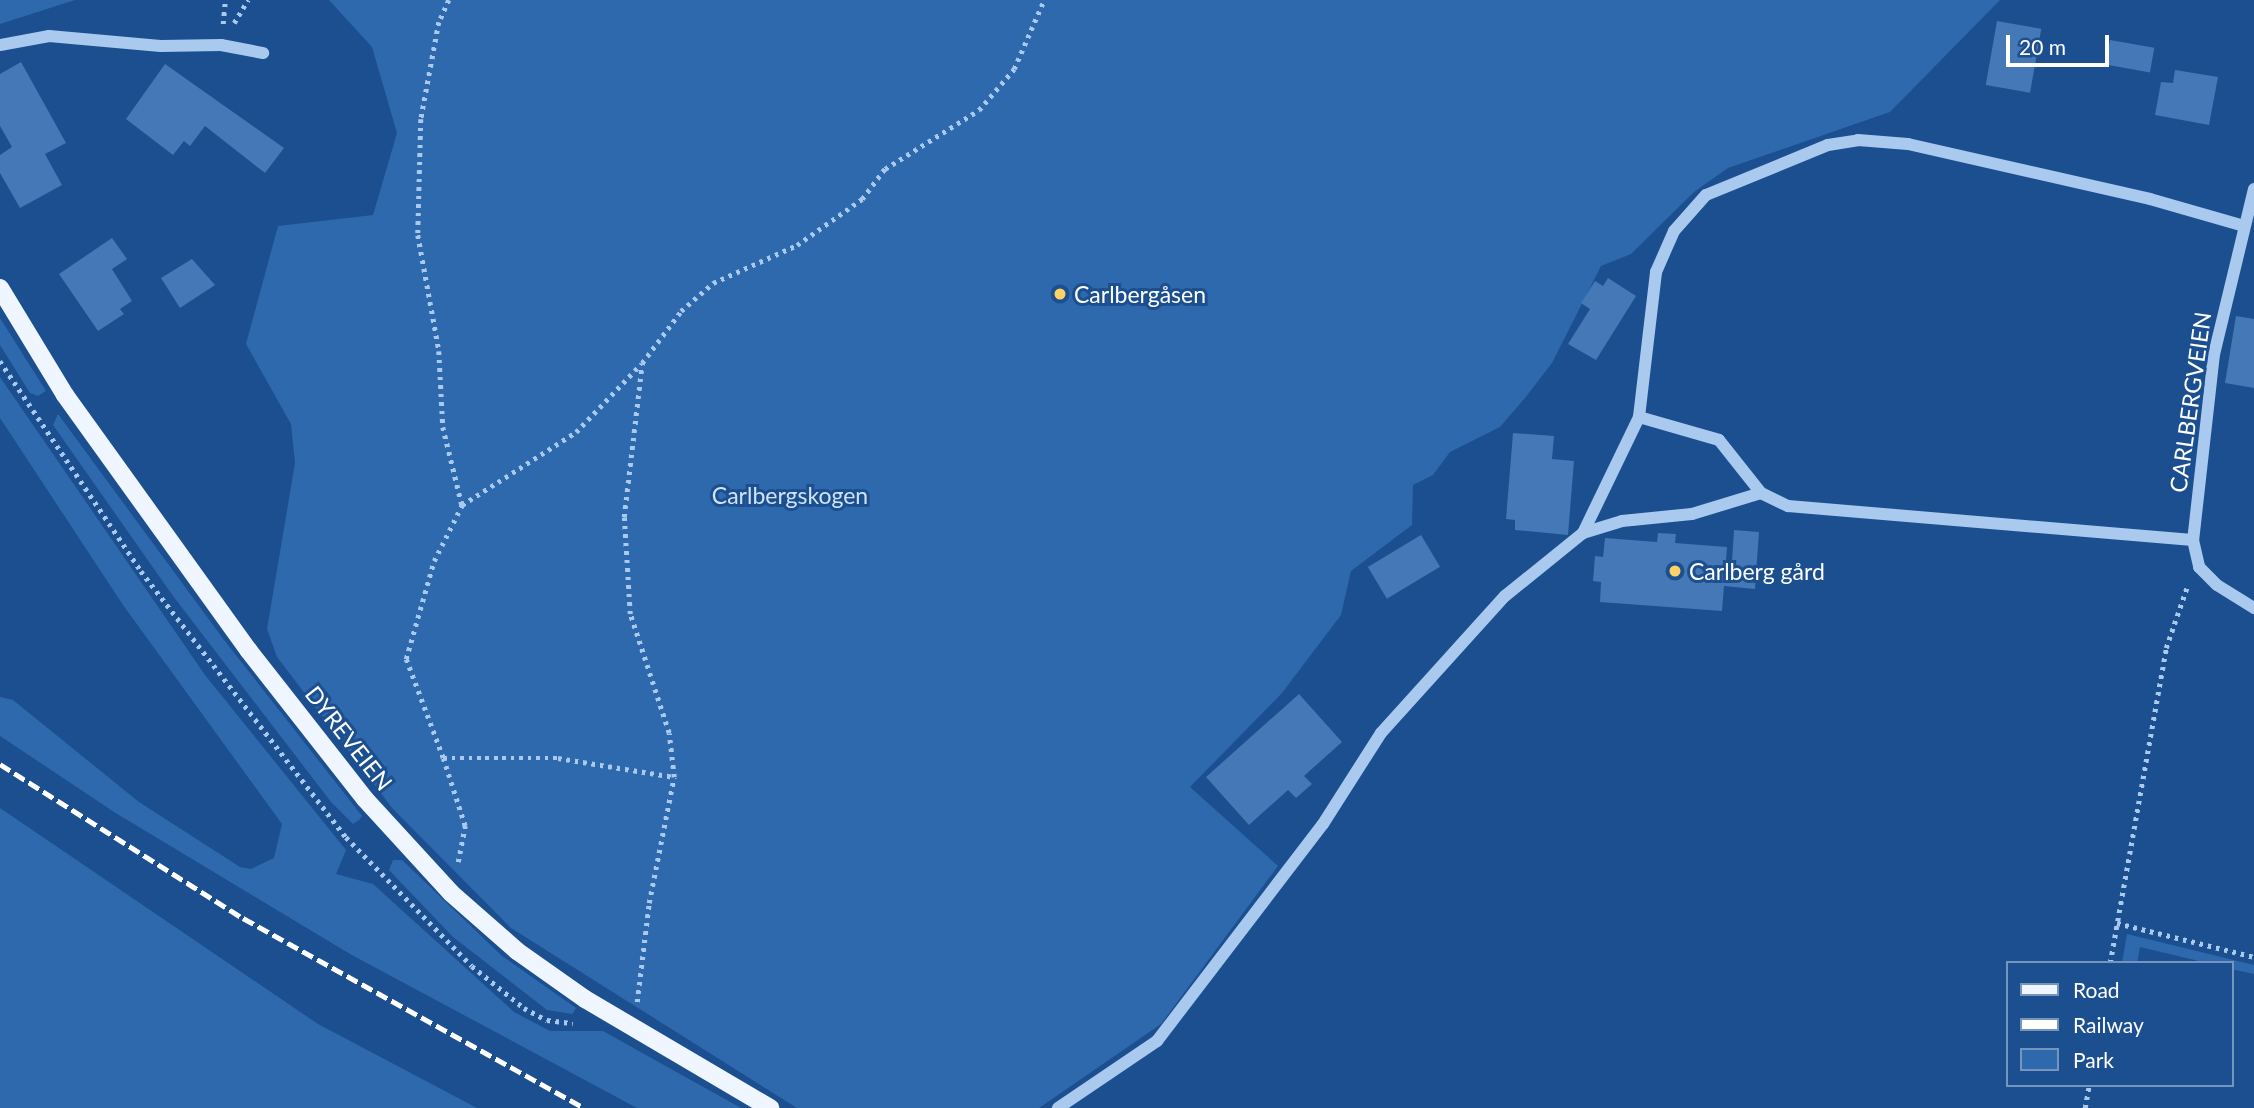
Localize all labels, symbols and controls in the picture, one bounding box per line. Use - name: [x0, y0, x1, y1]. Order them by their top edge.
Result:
- scale bar: [2009, 21, 2112, 65]
- text: 20 m: [2019, 34, 2066, 59]
- place label: Carlbergåsen: [1074, 280, 1206, 308]
- marker: Carlbergåsen: [1052, 286, 1068, 302]
- street label: CARLBERGVEIEN: [2164, 310, 2216, 494]
- park label: Carlbergskogen: [712, 481, 868, 509]
- place label: Carlberg gård: [1689, 557, 1825, 585]
- marker: Carlberg gård: [1667, 563, 1683, 579]
- street label: DYREVEIEN: [300, 680, 398, 796]
- legend: [2006, 961, 2233, 1087]
- text: Road: [2073, 977, 2120, 1002]
- text: Railway: [2073, 1012, 2144, 1037]
- text: Park: [2073, 1047, 2114, 1072]

